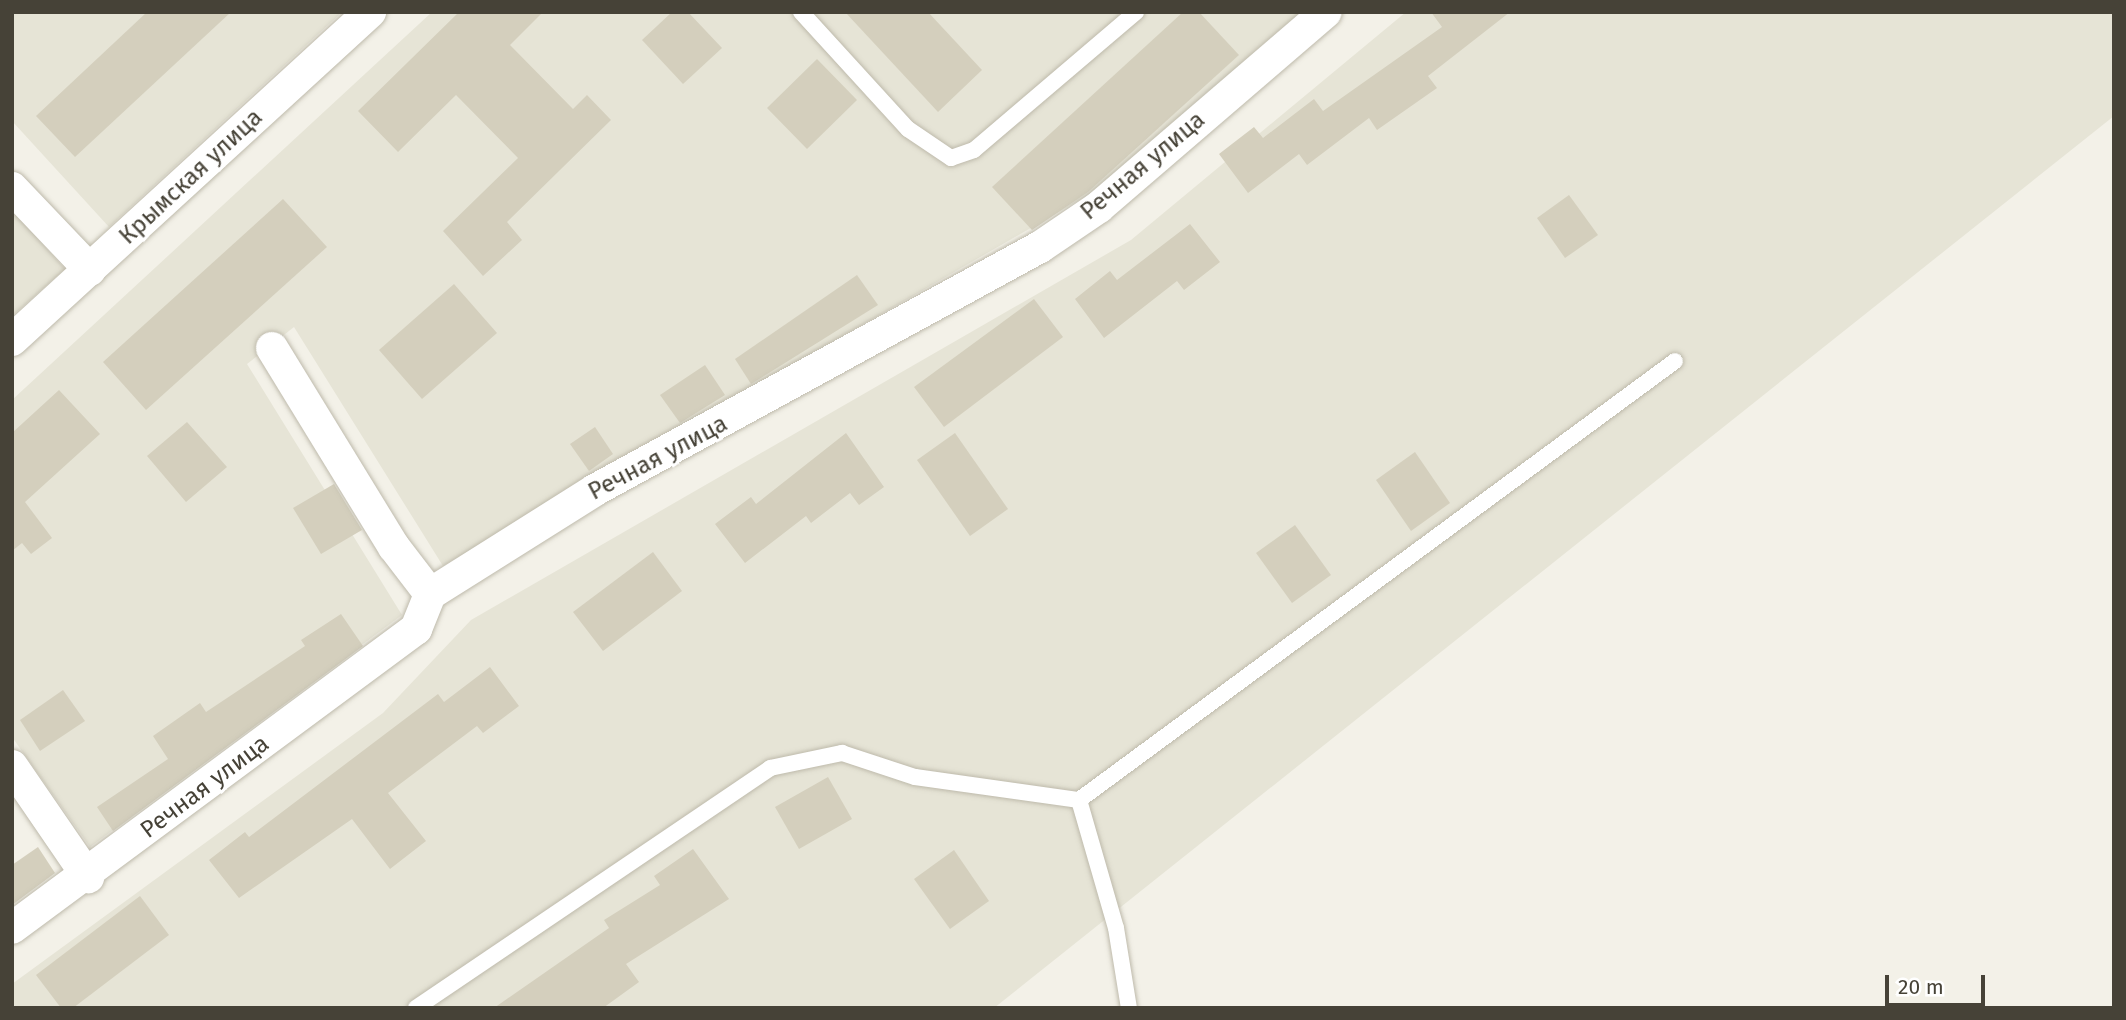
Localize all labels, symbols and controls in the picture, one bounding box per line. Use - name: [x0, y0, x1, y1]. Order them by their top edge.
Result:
- street label: Крымская улица: [113, 103, 269, 251]
- street label: Речная улица: [1075, 106, 1211, 226]
- street label: Речная улица: [584, 409, 732, 507]
- street label: Речная улица: [135, 729, 275, 845]
- scale bar: [1888, 960, 1988, 1004]
- text: 20 m: [1898, 974, 1944, 1000]

